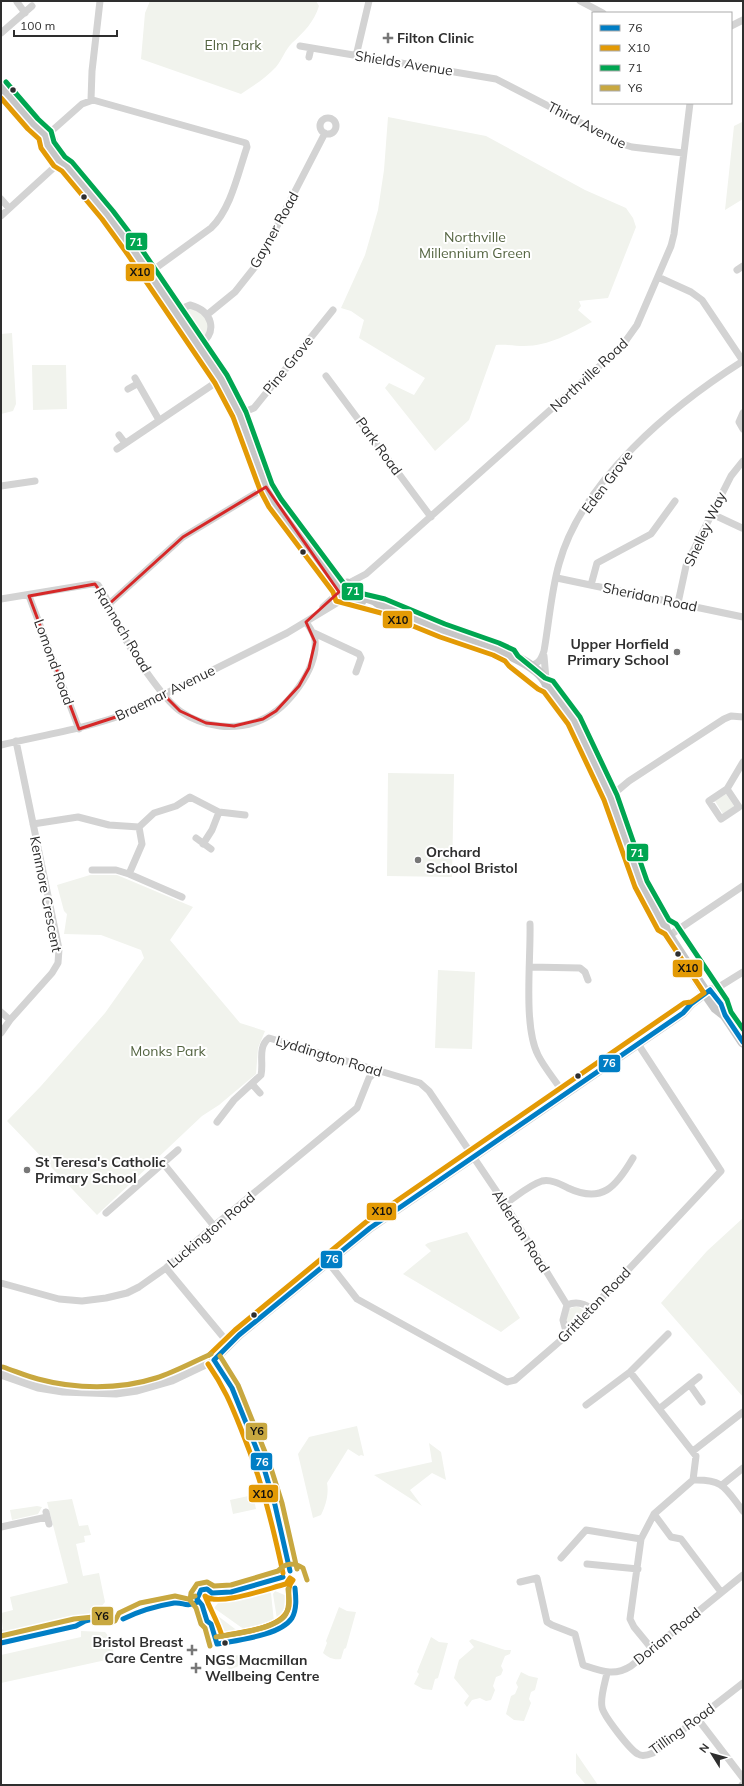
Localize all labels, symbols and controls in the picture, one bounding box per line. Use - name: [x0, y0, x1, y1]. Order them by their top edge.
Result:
- scale bar: [14, 12, 117, 38]
- legend: [592, 12, 732, 104]
- text: 100 m: [20, 18, 55, 33]
- text: 76: [628, 20, 642, 35]
- place label: Filton Clinic: [397, 29, 474, 47]
- marker: Filton Clinic: [382, 32, 394, 44]
- park label: Elm Park: [205, 36, 262, 54]
- text: X10: [628, 40, 650, 55]
- street label: Shields Avenue: [354, 46, 454, 80]
- text: 71: [628, 60, 642, 75]
- text: Y6: [627, 80, 642, 95]
- unlabelled marker: [8, 85, 18, 95]
- street label: Third Avenue: [545, 98, 629, 152]
- street label: Gayner Road: [246, 189, 302, 271]
- unlabelled marker: [79, 192, 89, 202]
- park label: Northville Millennium Green: [419, 228, 531, 262]
- line badge: 71: [125, 232, 148, 251]
- text: 71: [129, 235, 143, 249]
- line badge: X10: [125, 263, 155, 282]
- text: X10: [129, 265, 151, 279]
- street label: Pine Grove: [259, 332, 317, 398]
- street label: Northville Road: [546, 334, 632, 416]
- street label: Park Road: [352, 413, 406, 479]
- street label: Eden Grove: [578, 447, 636, 517]
- street label: Shelley Way: [680, 488, 730, 569]
- unlabelled marker: [298, 547, 308, 557]
- street label: Sheridan Road: [601, 578, 699, 616]
- line badge: 71: [341, 582, 364, 601]
- street label: Rannoch Road: [91, 584, 155, 676]
- text: 71: [346, 584, 360, 598]
- line badge: X10: [382, 610, 413, 629]
- text: X10: [387, 613, 409, 627]
- street label: Lomond Road: [30, 616, 78, 708]
- place label: Upper Horfield Primary School: [567, 635, 669, 669]
- marker: Upper Horfield Primary School: [672, 647, 682, 657]
- street label: Braemar Avenue: [112, 661, 218, 725]
- street label: Kenmore Crescent: [26, 834, 66, 954]
- place label: Orchard School Bristol: [426, 843, 518, 877]
- line badge: 71: [626, 843, 649, 862]
- text: 71: [630, 846, 644, 860]
- marker: Orchard School Bristol: [413, 855, 423, 865]
- unlabelled marker: [673, 949, 683, 959]
- line badge: X10: [672, 959, 703, 978]
- text: X10: [677, 961, 699, 975]
- street label: Lyddington Road: [274, 1031, 384, 1081]
- park label: Monks Park: [130, 1042, 206, 1060]
- line badge: 76: [598, 1054, 621, 1073]
- text: 76: [602, 1056, 616, 1070]
- unlabelled marker: [573, 1071, 583, 1081]
- place label: St Teresa's Catholic Primary School: [35, 1153, 166, 1187]
- marker: St Teresa's Catholic Primary School: [22, 1165, 32, 1175]
- street label: Alderton Road: [488, 1186, 554, 1276]
- street label: Luckington Road: [164, 1188, 258, 1272]
- line badge: X10: [366, 1202, 397, 1221]
- text: X10: [371, 1204, 393, 1218]
- line badge: 76: [320, 1250, 343, 1269]
- text: 76: [325, 1252, 339, 1266]
- street label: Grittleton Road: [553, 1263, 635, 1347]
- unlabelled marker: [249, 1310, 259, 1320]
- line badge: Y6: [245, 1422, 268, 1441]
- text: Y6: [249, 1424, 264, 1438]
- line badge: 76: [250, 1452, 273, 1471]
- text: 76: [255, 1455, 269, 1469]
- line badge: X10: [248, 1484, 279, 1503]
- text: X10: [252, 1487, 274, 1501]
- street label: Dorian Road: [630, 1603, 704, 1669]
- line badge: Y6: [91, 1606, 114, 1626]
- text: Y6: [94, 1609, 109, 1623]
- place label: Bristol Breast Care Centre: [93, 1633, 184, 1667]
- unlabelled marker: [220, 1638, 230, 1648]
- marker: Bristol Breast Care Centre: [186, 1644, 198, 1656]
- place label: NGS Macmillan Wellbeing Centre: [205, 1651, 320, 1685]
- marker: NGS Macmillan Wellbeing Centre: [190, 1662, 202, 1674]
- street label: Tilling Road: [646, 1699, 718, 1759]
- north arrow: [692, 1734, 732, 1774]
- text: N: [696, 1740, 712, 1756]

